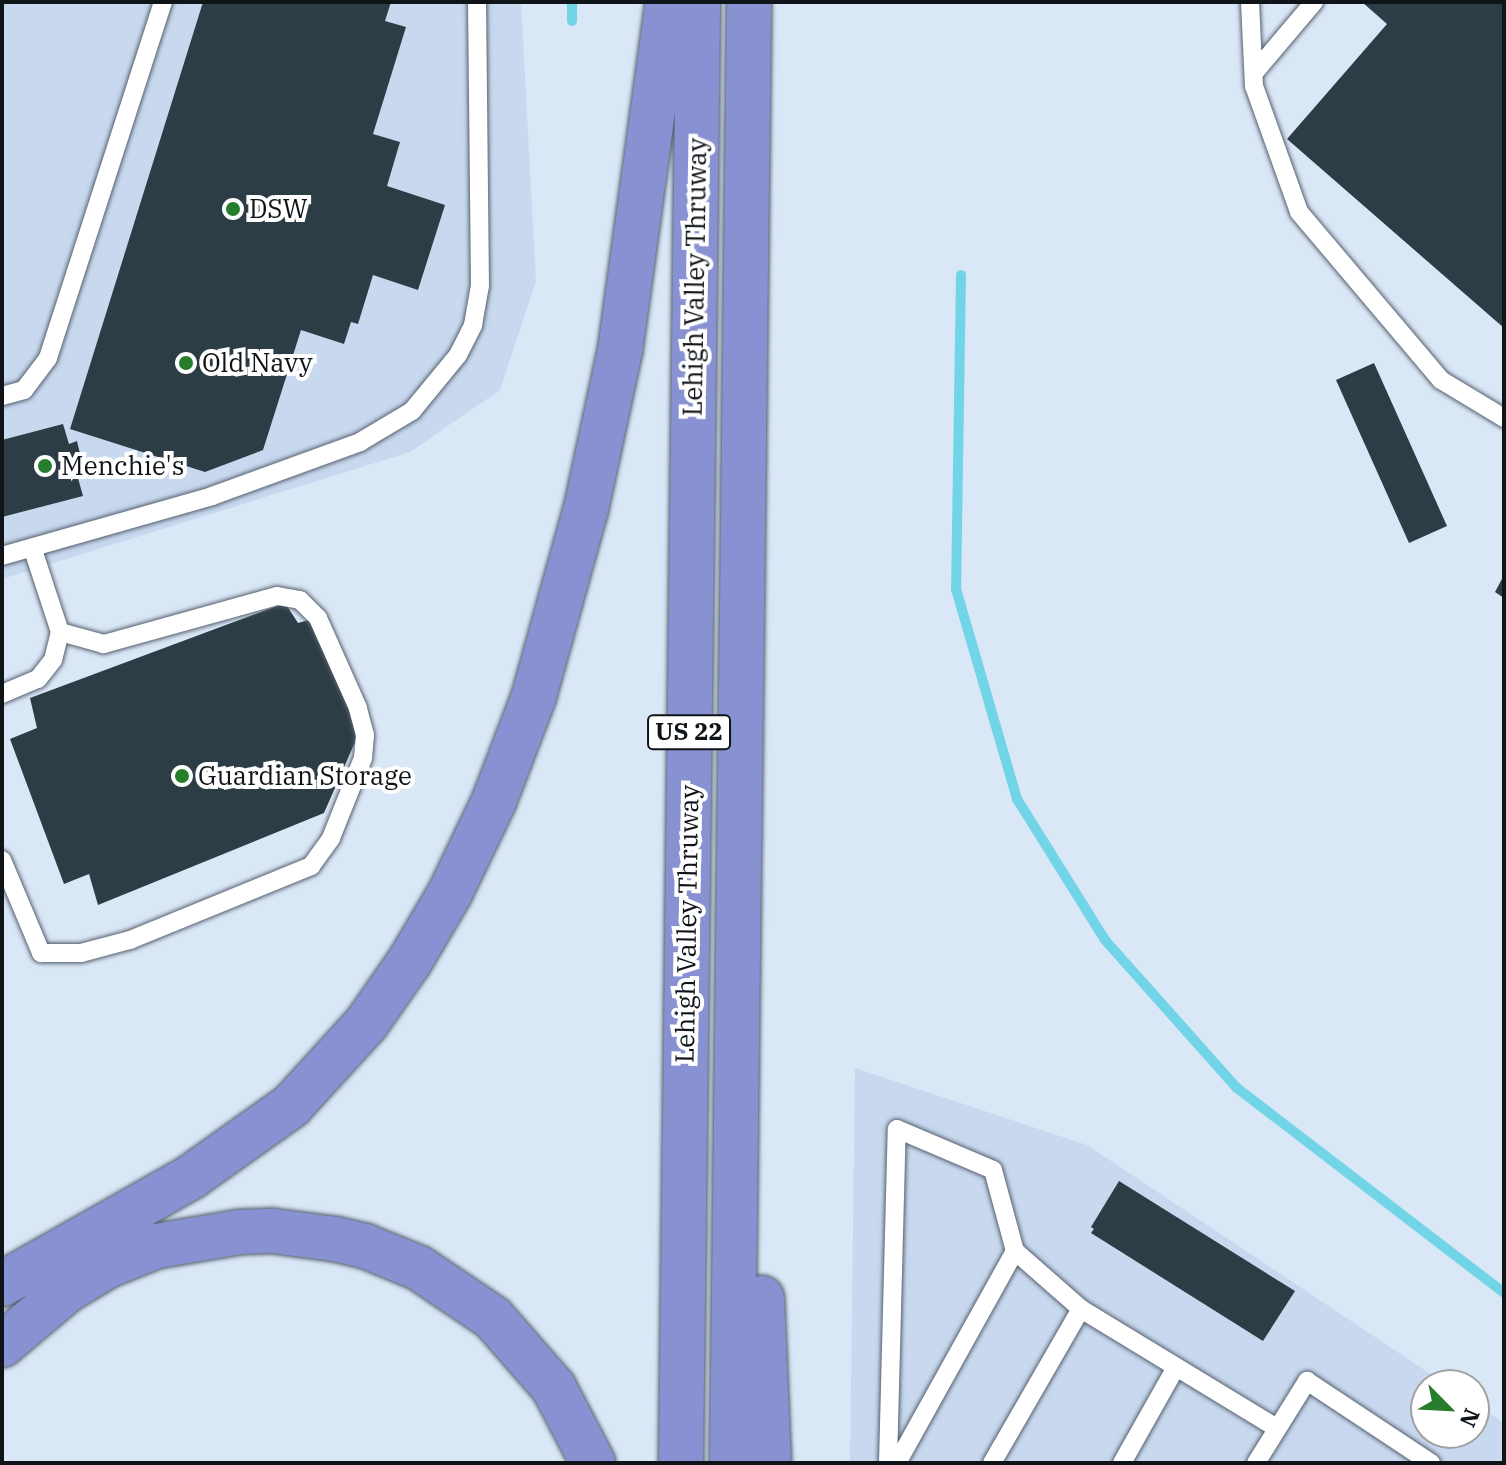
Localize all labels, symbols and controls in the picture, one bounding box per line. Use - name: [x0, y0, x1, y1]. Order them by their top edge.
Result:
- street label: Lehigh Valley Thruway: [677, 138, 713, 416]
- place label: DSW: [249, 193, 308, 225]
- marker: DSW: [224, 200, 242, 218]
- place label: Old Navy: [202, 347, 313, 379]
- marker: Old Navy: [177, 354, 195, 372]
- place label: Menchie's: [61, 450, 184, 482]
- marker: Menchie's: [36, 457, 54, 475]
- road number: US 22: [647, 712, 731, 752]
- place label: Guardian Storage: [198, 760, 412, 792]
- marker: Guardian Storage: [173, 767, 191, 785]
- street label: Lehigh Valley Thruway: [669, 785, 705, 1063]
- north arrow: [1410, 1369, 1490, 1449]
- text: N: [1454, 1404, 1487, 1432]

